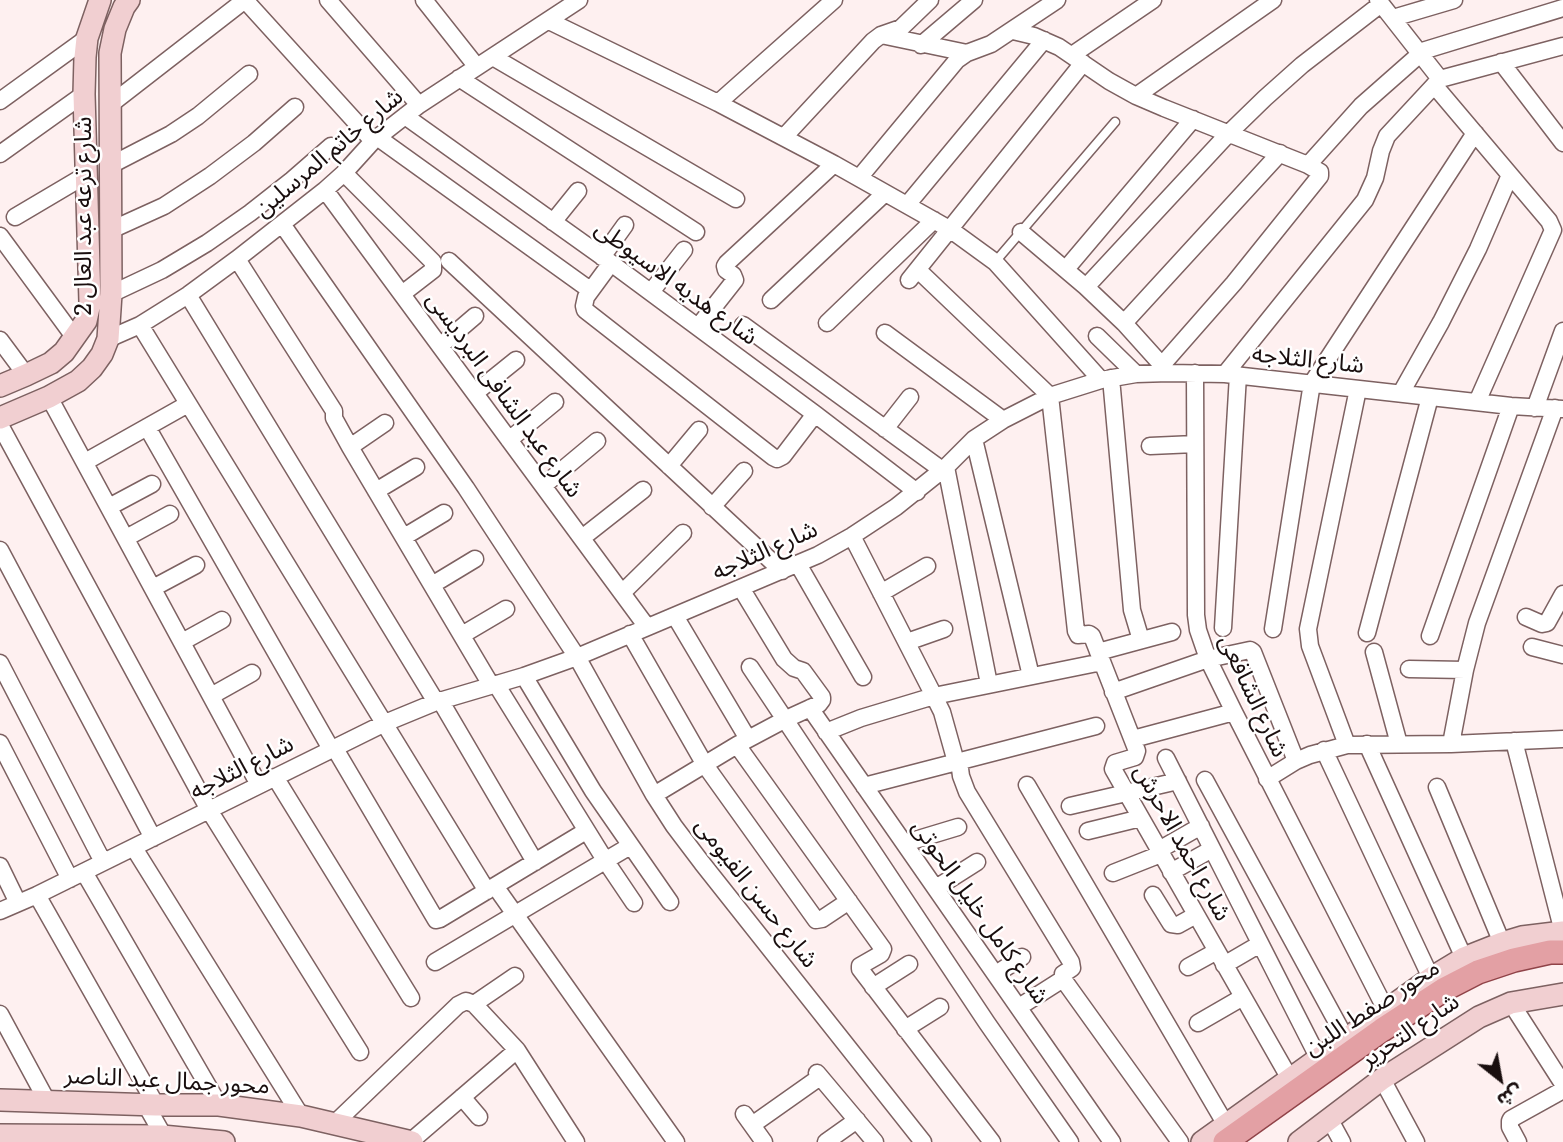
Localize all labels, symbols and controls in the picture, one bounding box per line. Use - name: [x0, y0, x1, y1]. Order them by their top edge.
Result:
- street label: شارع خاتم المرسلين: [249, 82, 409, 224]
- street label: شارع ترعه عبد العال 2: [70, 116, 98, 316]
- street label: شارع هديه الاسيوطى: [589, 214, 763, 352]
- street label: شارع عبد الشافى البرديسى: [420, 286, 588, 504]
- street label: شارع الثلاجه: [1250, 340, 1366, 380]
- street label: شارع الثلاجه: [708, 515, 822, 587]
- street label: شارع الشافعى: [1212, 630, 1294, 762]
- street label: شارع الثلاجه: [185, 730, 299, 806]
- street label: شارع احمد الاحرش: [1127, 760, 1237, 926]
- street label: شارع حسن الفيومى: [688, 812, 824, 974]
- street label: شارع كامل خليل الحوتى: [905, 814, 1055, 1010]
- street label: محور صفط اللبن: [1299, 953, 1445, 1063]
- street label: شارع التحرير: [1355, 987, 1465, 1075]
- north arrow: [1465, 1044, 1535, 1114]
- street label: محور جمال عبد الناصر: [64, 1061, 270, 1101]
- text: ش: [1492, 1078, 1529, 1116]

